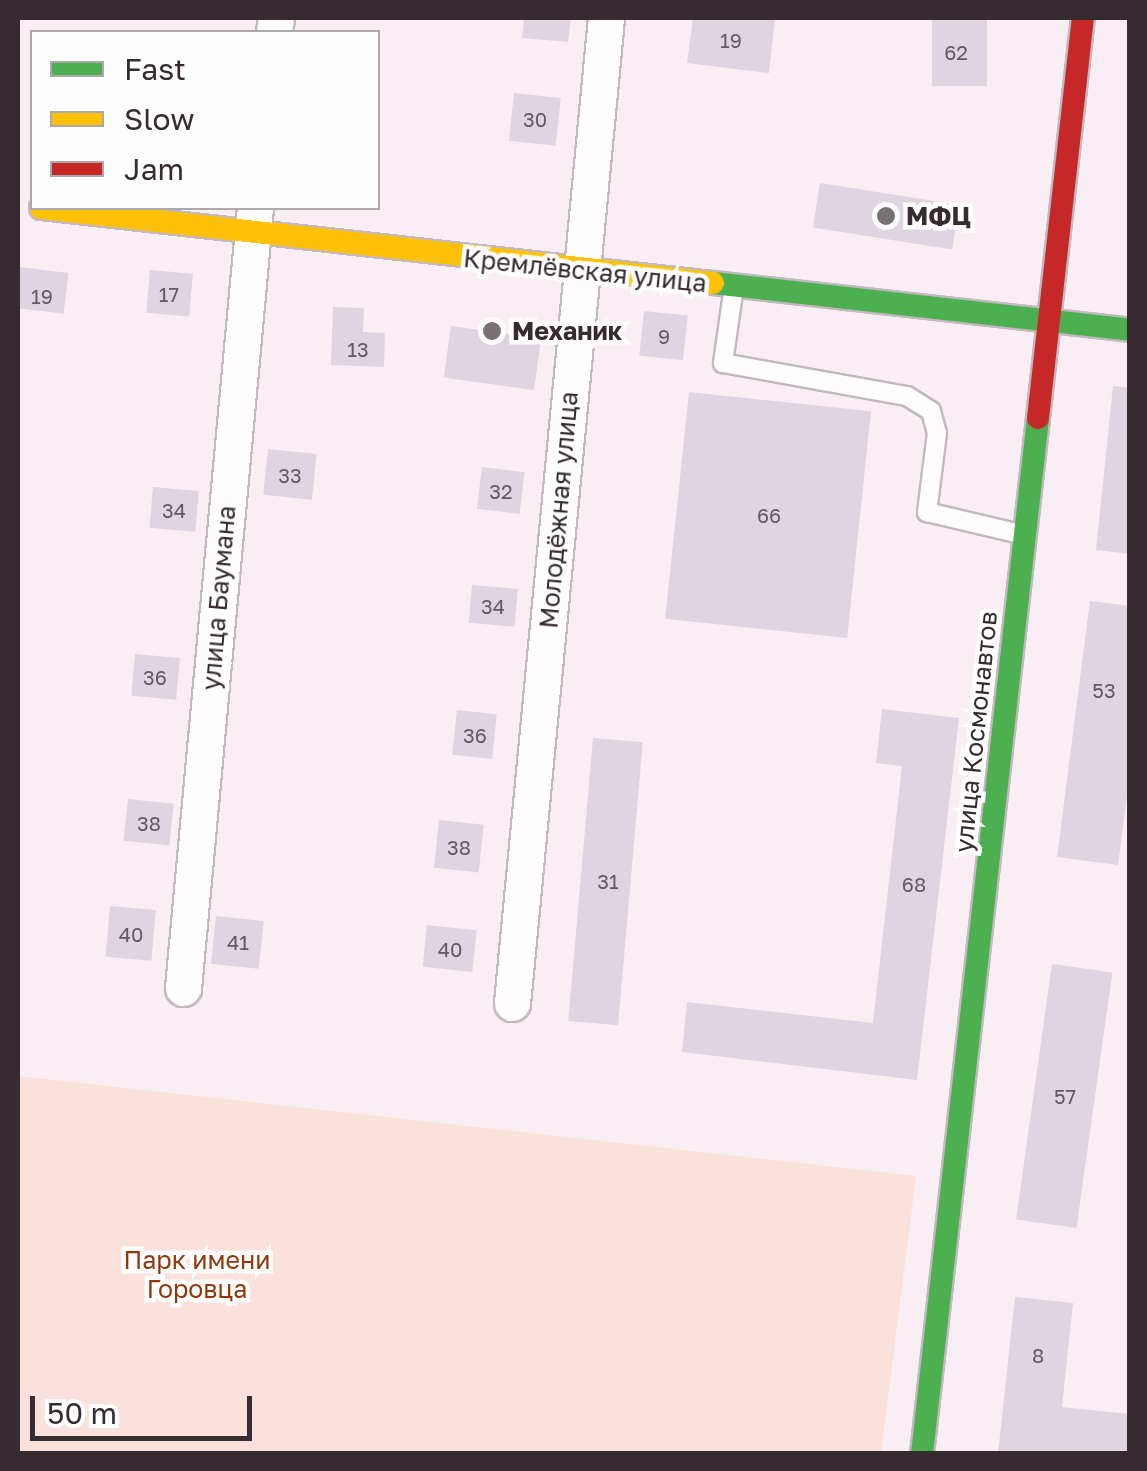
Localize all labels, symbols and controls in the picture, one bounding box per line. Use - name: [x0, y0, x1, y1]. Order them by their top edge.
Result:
- house number: 19: [720, 28, 742, 52]
- legend: [30, 30, 380, 210]
- house number: 62: [944, 40, 968, 64]
- text: Fast: [124, 51, 186, 87]
- text: Slow: [124, 101, 195, 137]
- house number: 30: [523, 107, 547, 131]
- text: Jam: [124, 151, 184, 187]
- place label: МФЦ: [906, 201, 971, 231]
- marker: МФЦ: [875, 205, 897, 227]
- street label: Кремлёвская улица: [462, 243, 708, 299]
- house number: 17: [159, 282, 179, 306]
- house number: 19: [31, 284, 53, 308]
- place label: Механик: [512, 316, 622, 346]
- marker: Механик: [481, 320, 503, 342]
- house number: 9: [658, 324, 670, 348]
- house number: 13: [347, 337, 369, 361]
- street label: Молодёжная улица: [534, 390, 584, 630]
- house number: 33: [278, 463, 302, 487]
- house number: 32: [489, 479, 513, 503]
- house number: 34: [162, 498, 186, 522]
- house number: 66: [757, 503, 781, 527]
- street label: улица Баумана: [196, 504, 242, 692]
- house number: 34: [481, 594, 505, 618]
- street label: улица Космонавтов: [948, 610, 1004, 854]
- house number: 36: [143, 665, 167, 689]
- house number: 53: [1092, 678, 1116, 702]
- house number: 36: [463, 723, 487, 747]
- house number: 38: [137, 811, 161, 835]
- house number: 38: [447, 835, 471, 859]
- house number: 31: [597, 869, 619, 893]
- house number: 68: [902, 872, 926, 896]
- house number: 40: [119, 922, 143, 946]
- house number: 41: [227, 930, 249, 954]
- house number: 40: [438, 937, 462, 961]
- house number: 57: [1054, 1084, 1076, 1108]
- park label: Парк имени Горовца: [123, 1246, 271, 1305]
- house number: 8: [1032, 1343, 1044, 1367]
- scale bar: [35, 1376, 258, 1438]
- text: 50 m: [47, 1395, 117, 1431]

